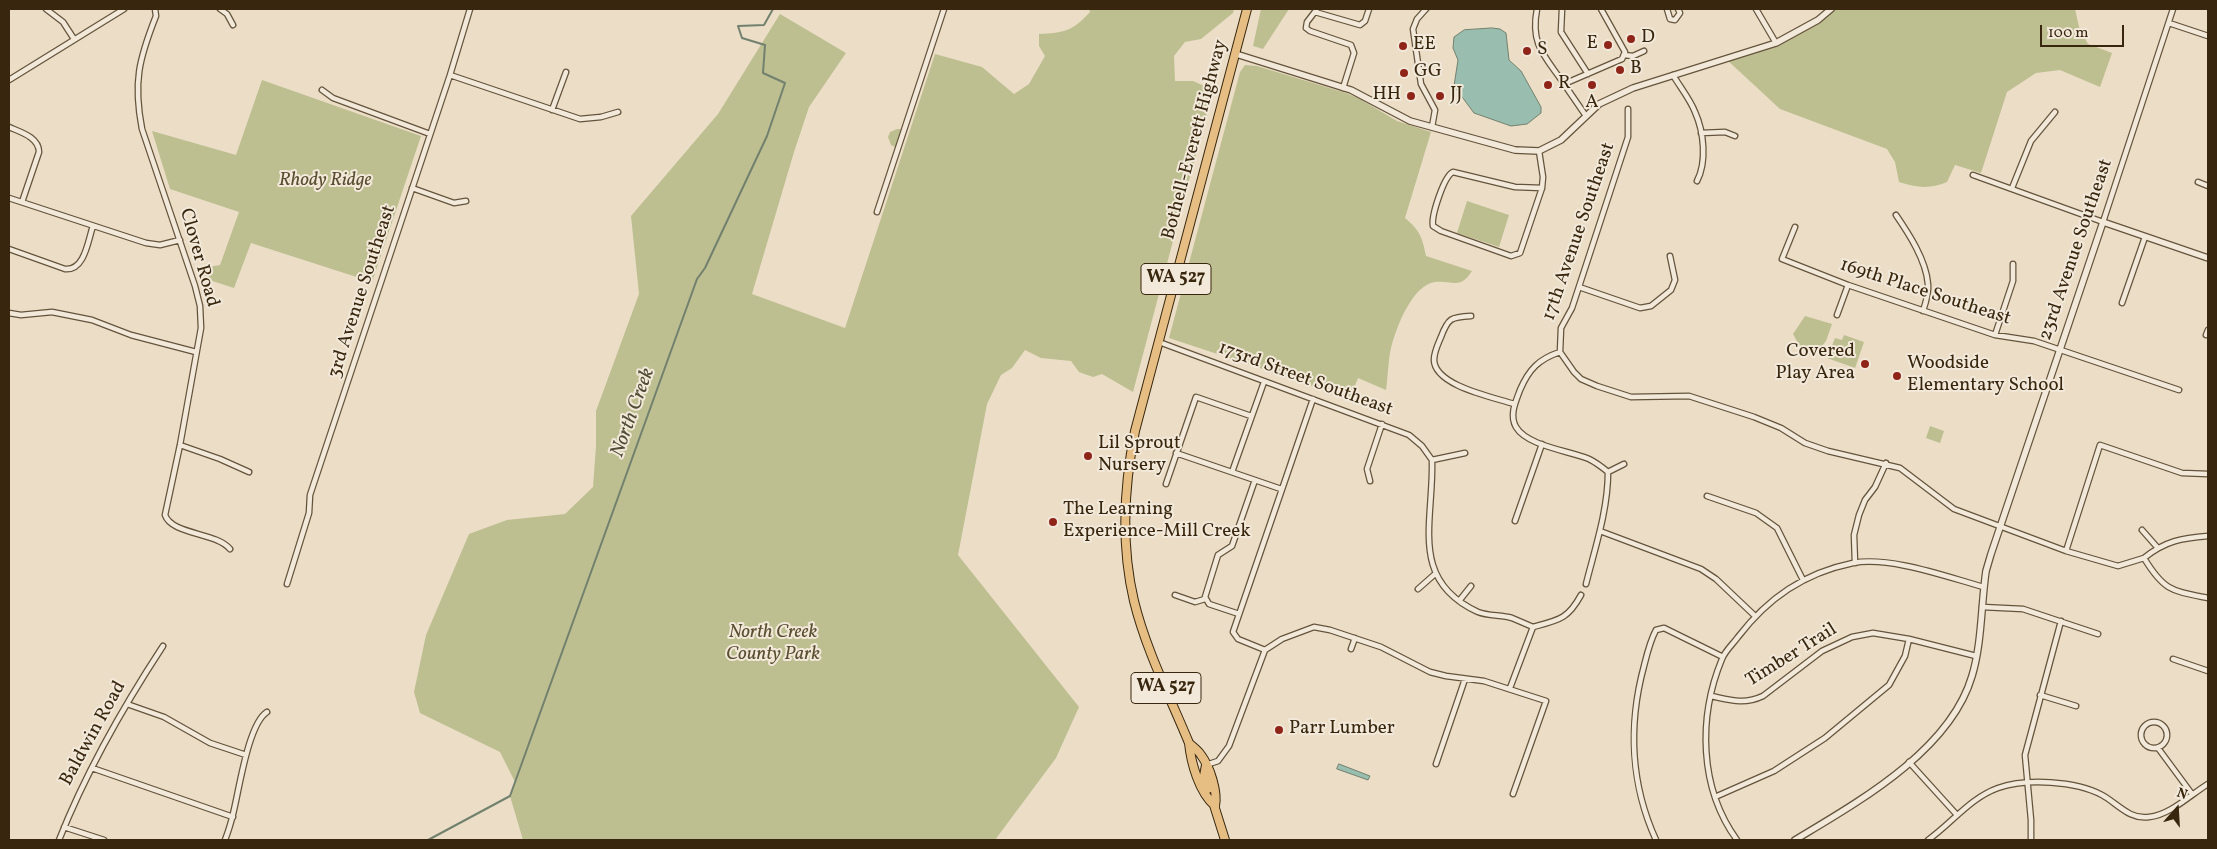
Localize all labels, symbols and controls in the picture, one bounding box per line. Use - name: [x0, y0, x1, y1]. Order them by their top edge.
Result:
- scale bar: [2042, 15, 2126, 47]
- text: 100 m: [2048, 23, 2088, 44]
- place label: D: [1641, 28, 1655, 50]
- marker: D: [1625, 33, 1637, 45]
- place label: E: [1587, 34, 1598, 56]
- place label: EE: [1413, 35, 1436, 57]
- street label: Bothell-Everett Highway: [1158, 38, 1234, 242]
- marker: E: [1602, 39, 1614, 51]
- marker: EE: [1397, 40, 1409, 52]
- place label: S: [1537, 40, 1547, 62]
- marker: S: [1521, 45, 1533, 57]
- place label: B: [1630, 59, 1642, 81]
- place label: GG: [1414, 62, 1442, 84]
- marker: B: [1614, 64, 1626, 76]
- marker: GG: [1398, 67, 1410, 79]
- place label: R: [1558, 74, 1571, 96]
- marker: R: [1542, 79, 1554, 91]
- marker: A: [1586, 79, 1598, 91]
- place label: HH: [1372, 85, 1401, 107]
- place label: JJ: [1450, 85, 1463, 107]
- marker: HH: [1405, 90, 1417, 102]
- marker: JJ: [1434, 90, 1446, 102]
- place label: A: [1585, 93, 1599, 115]
- street label: 17th Avenue Southeast: [1539, 140, 1621, 324]
- street label: 23rd Avenue Southeast: [2035, 156, 2119, 344]
- park label: Rhody Ridge: [279, 171, 371, 193]
- street label: 3rd Avenue Southeast: [324, 203, 402, 381]
- street label: Clover Road: [173, 206, 223, 310]
- street label: 169th Place Southeast: [1837, 255, 2013, 331]
- road number: WA 527: [1141, 264, 1211, 294]
- street label: 173rd Street Southeast: [1214, 338, 1396, 422]
- place label: Covered Play Area: [1776, 342, 1855, 386]
- place label: Woodside Elementary School: [1907, 354, 2064, 398]
- marker: Covered Play Area: [1859, 358, 1871, 370]
- water label: North Creek: [607, 365, 661, 461]
- marker: Woodside Elementary School: [1891, 370, 1903, 382]
- place label: Lil Sprout Nursery: [1098, 434, 1181, 478]
- marker: Lil Sprout Nursery: [1082, 450, 1094, 462]
- place label: The Learning Experience-Mill Creek: [1063, 500, 1251, 544]
- marker: The Learning Experience-Mill Creek: [1047, 516, 1059, 528]
- street label: Timber Trail: [1742, 619, 1842, 693]
- park label: North Creek County Park: [726, 623, 820, 667]
- road number: WA 527: [1131, 672, 1201, 704]
- street label: Baldwin Road: [56, 678, 132, 790]
- place label: Parr Lumber: [1289, 719, 1395, 741]
- marker: Parr Lumber: [1273, 724, 1285, 736]
- north arrow: [2152, 784, 2202, 834]
- text: N: [2174, 784, 2190, 805]

